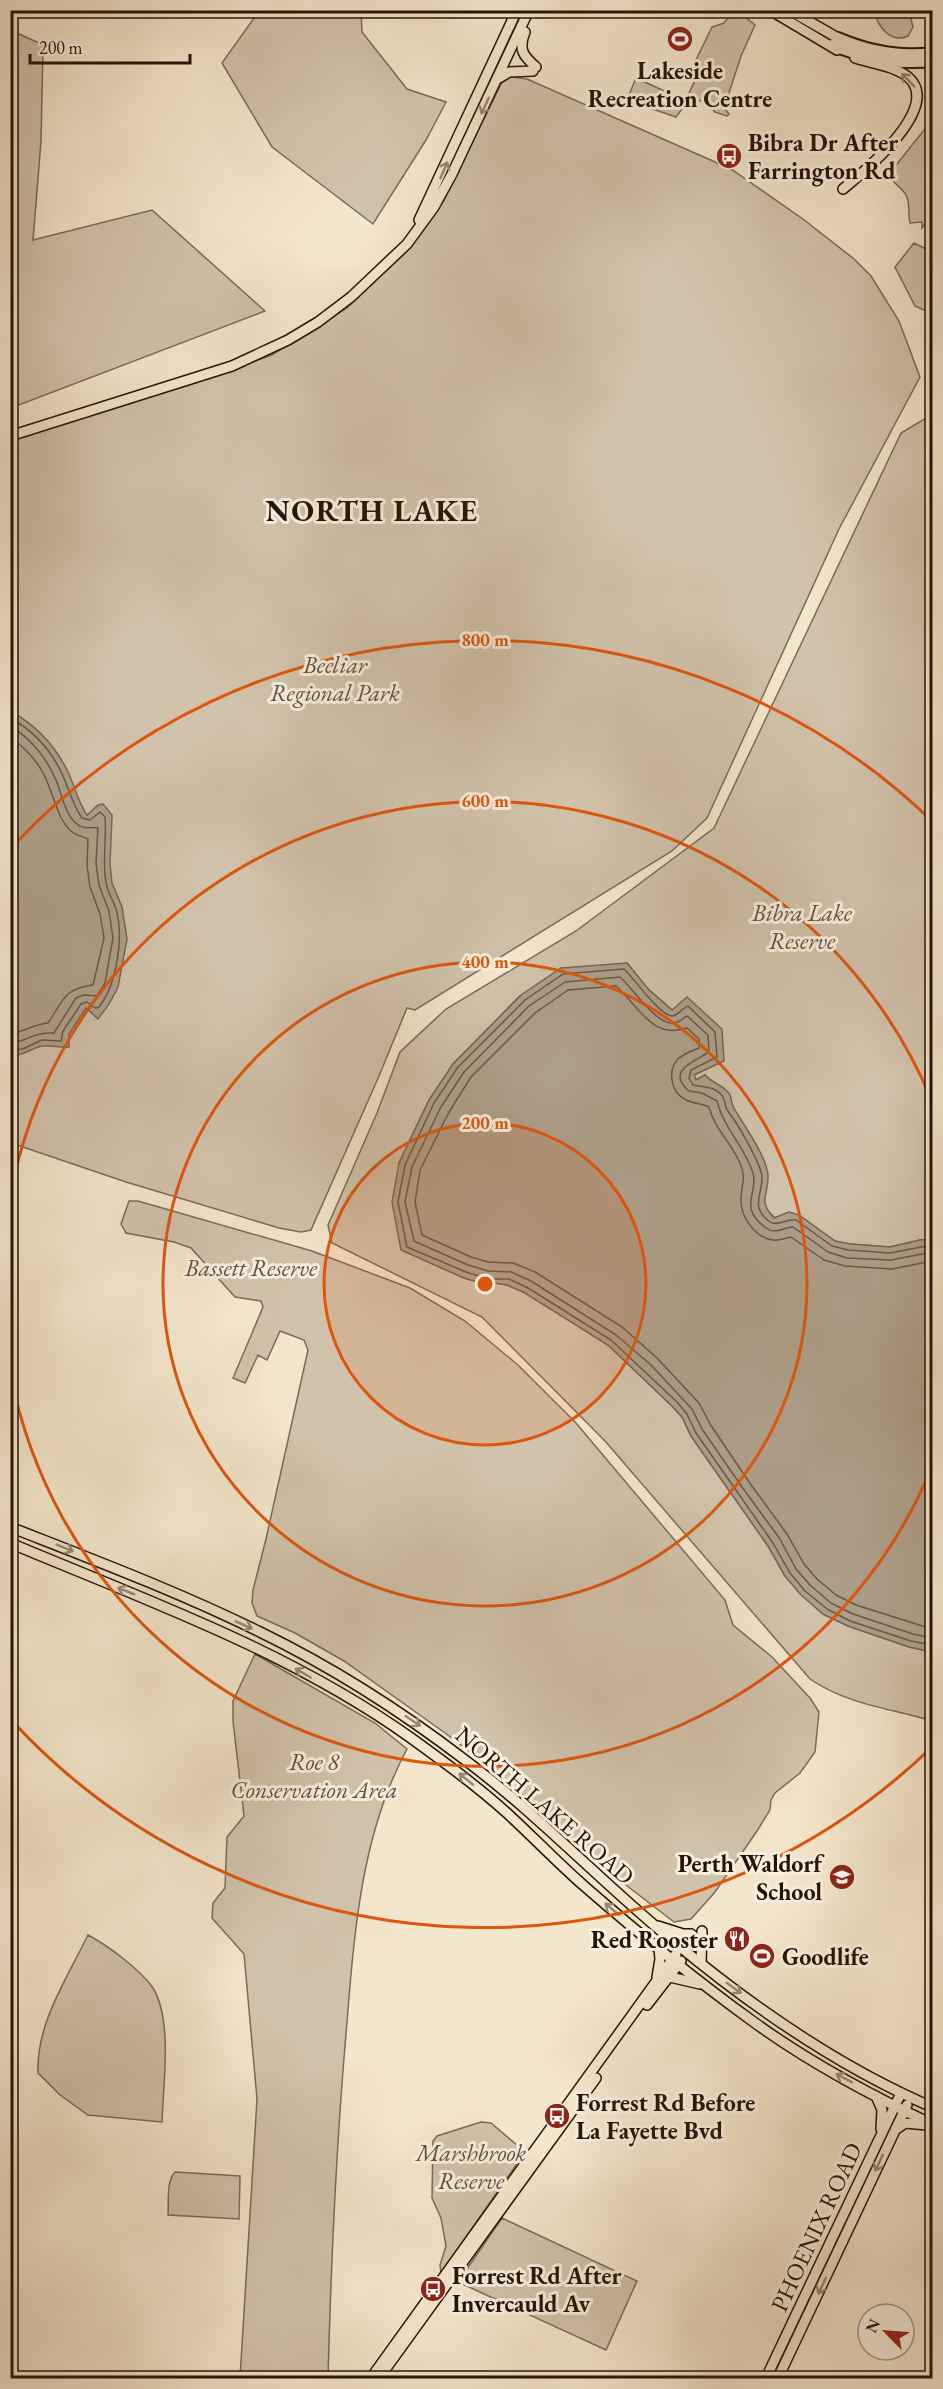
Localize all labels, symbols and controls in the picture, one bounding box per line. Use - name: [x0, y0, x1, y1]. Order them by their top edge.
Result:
- sports icon: Lakeside Recreation Centre: [665, 24, 695, 54]
- scale bar: [30, 27, 190, 65]
- text: 200 m: [39, 36, 83, 59]
- place label: Lakeside Recreation Centre: [588, 55, 772, 114]
- one-way arrow: [901, 73, 916, 87]
- one-way arrow: [478, 97, 490, 115]
- place label: Bibra Dr After Farrington Rd: [748, 127, 898, 187]
- bus stop icon: Bibra Dr After Farrington Rd: [714, 141, 744, 171]
- one-way arrow: [438, 162, 450, 180]
- district label: NORTH LAKE: [266, 491, 478, 530]
- text: 800 m: [461, 628, 509, 651]
- park label: Beeliar Regional Park: [270, 649, 400, 708]
- text: 600 m: [461, 789, 509, 812]
- park label: Bibra Lake Reserve: [751, 897, 853, 956]
- text: 400 m: [461, 950, 509, 973]
- text: 200 m: [461, 1111, 509, 1134]
- park label: Bassett Reserve: [184, 1252, 318, 1283]
- centre of rings: [475, 1274, 495, 1294]
- one-way arrow: [55, 1543, 73, 1554]
- one-way arrow: [117, 1584, 136, 1595]
- one-way arrow: [235, 1619, 253, 1631]
- one-way arrow: [295, 1666, 312, 1678]
- one-way arrow: [405, 1715, 421, 1727]
- street label: NORTH LAKE ROAD: [449, 1719, 641, 1891]
- park label: Roe 8 Conservation Area: [231, 1746, 397, 1805]
- one-way arrow: [458, 1773, 474, 1786]
- place label: Perth Waldorf School: [678, 1848, 825, 1907]
- school or university icon: Perth Waldorf School: [827, 1862, 857, 1892]
- one-way arrow: [604, 1902, 620, 1915]
- place label: Red Rooster: [591, 1924, 718, 1955]
- restaurant icon: Red Rooster: [722, 1924, 752, 1954]
- sports icon: Goodlife: [747, 1941, 777, 1971]
- place label: Goodlife: [782, 1941, 869, 1972]
- one-way arrow: [725, 1981, 741, 1994]
- one-way arrow: [835, 2072, 853, 2083]
- place label: Forrest Rd Before La Fayette Bvd: [576, 2087, 755, 2147]
- bus stop icon: Forrest Rd Before La Fayette Bvd: [542, 2101, 572, 2131]
- park label: Marshbrook Reserve: [414, 2137, 526, 2196]
- street label: PHOENIX ROAD: [763, 2138, 869, 2316]
- one-way arrow: [872, 2154, 884, 2172]
- place label: Forrest Rd After Invercauld Av: [452, 2260, 621, 2319]
- bus stop icon: Forrest Rd After Invercauld Av: [418, 2274, 448, 2304]
- one-way arrow: [815, 2277, 827, 2295]
- north arrow: [856, 2302, 916, 2362]
- text: N: [861, 2316, 885, 2336]

